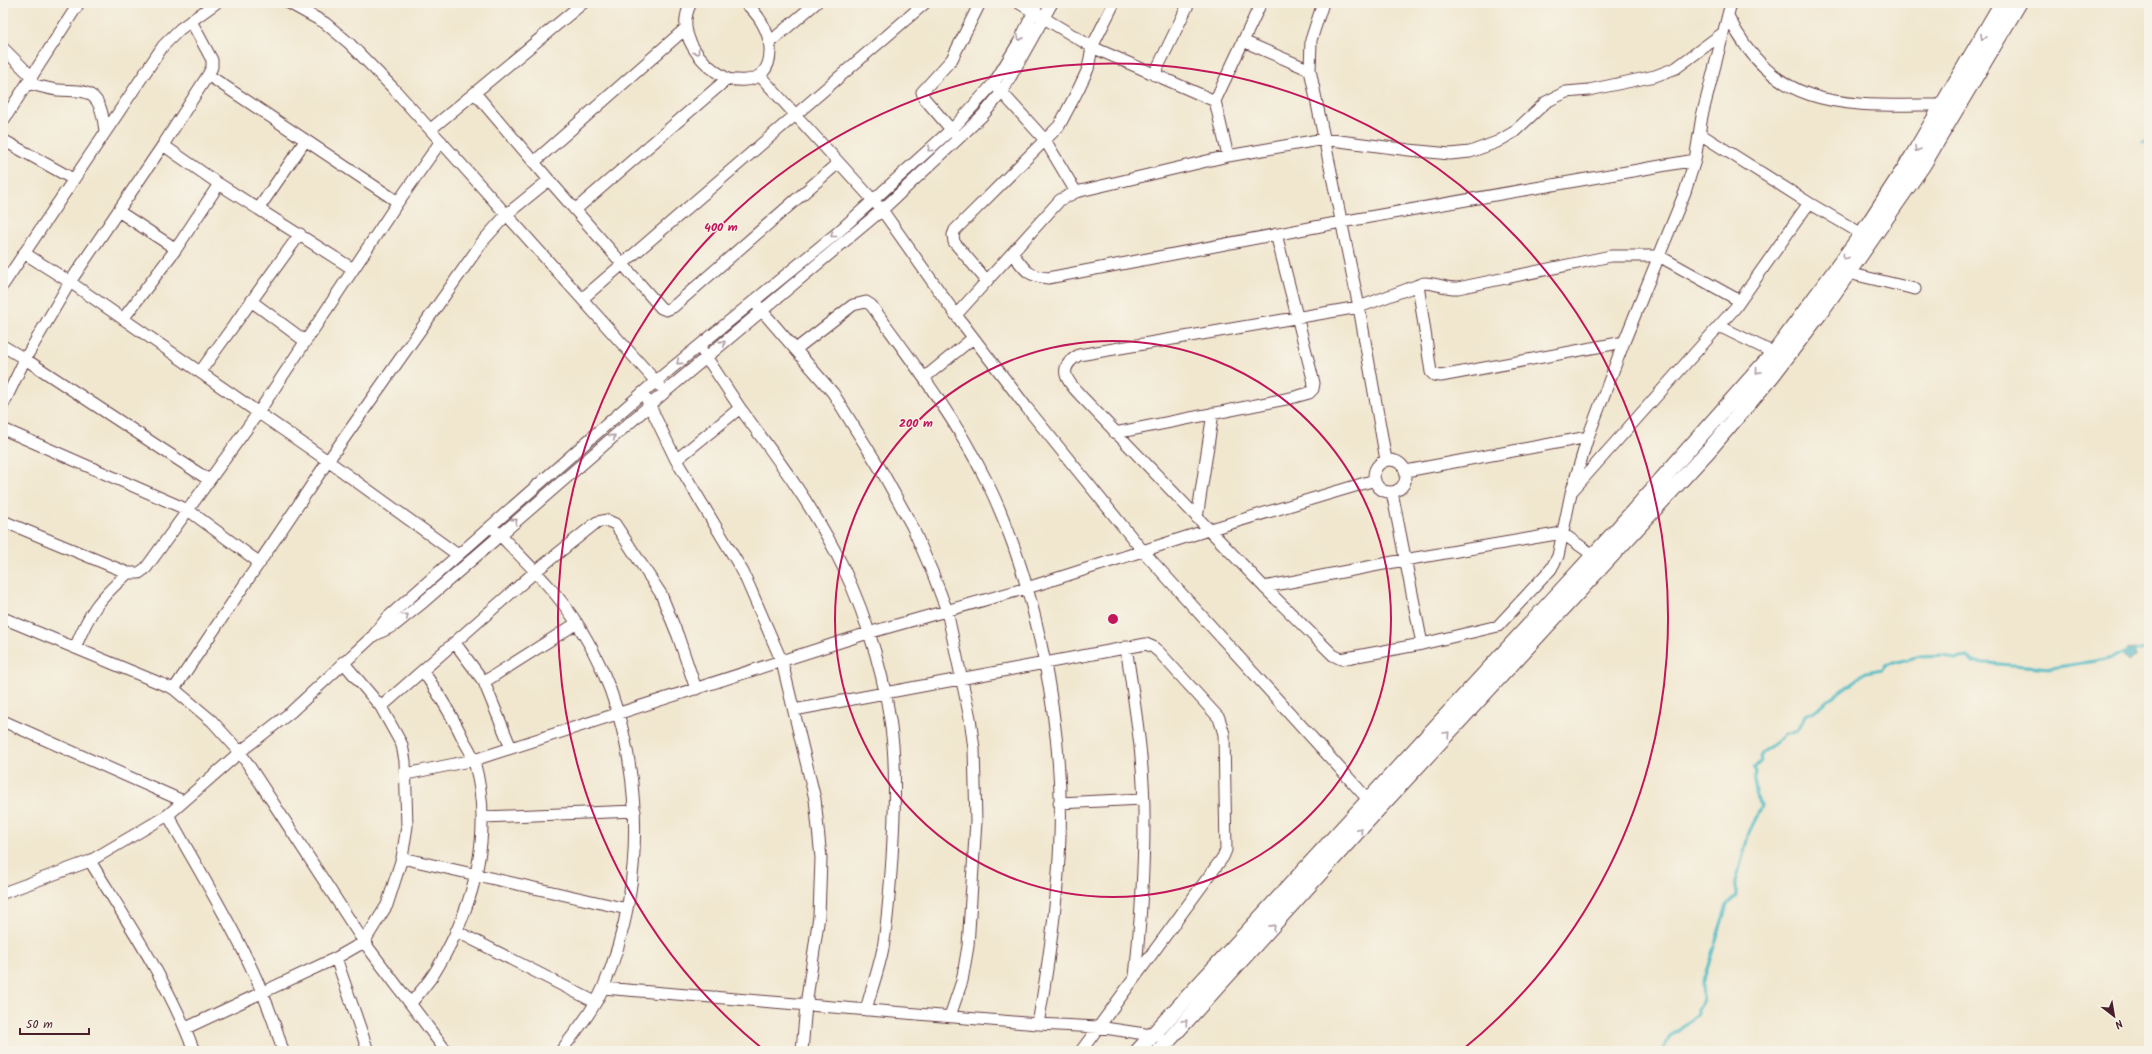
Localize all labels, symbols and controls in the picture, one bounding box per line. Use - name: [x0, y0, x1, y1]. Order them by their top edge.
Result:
- one-way arrow: [1980, 33, 1987, 40]
- one-way arrow: [1018, 34, 1025, 41]
- one-way arrow: [692, 47, 699, 54]
- one-way arrow: [927, 144, 935, 151]
- one-way arrow: [1914, 145, 1922, 152]
- text: 400 m: [704, 218, 738, 237]
- one-way arrow: [831, 231, 838, 238]
- one-way arrow: [1842, 253, 1850, 260]
- one-way arrow: [718, 340, 726, 347]
- one-way arrow: [676, 358, 683, 365]
- one-way arrow: [1755, 367, 1762, 374]
- text: 200 m: [899, 414, 933, 433]
- one-way arrow: [609, 434, 616, 441]
- one-way arrow: [510, 519, 518, 526]
- centre of rings: [1106, 612, 1120, 626]
- one-way arrow: [402, 613, 409, 620]
- one-way arrow: [1443, 731, 1450, 739]
- one-way arrow: [1355, 827, 1362, 834]
- one-way arrow: [1268, 924, 1275, 931]
- north arrow: [2094, 996, 2134, 1036]
- scale bar: [20, 1010, 89, 1036]
- text: N: [2111, 1014, 2126, 1033]
- text: 50 m: [26, 1015, 53, 1034]
- one-way arrow: [1181, 1020, 1188, 1027]

